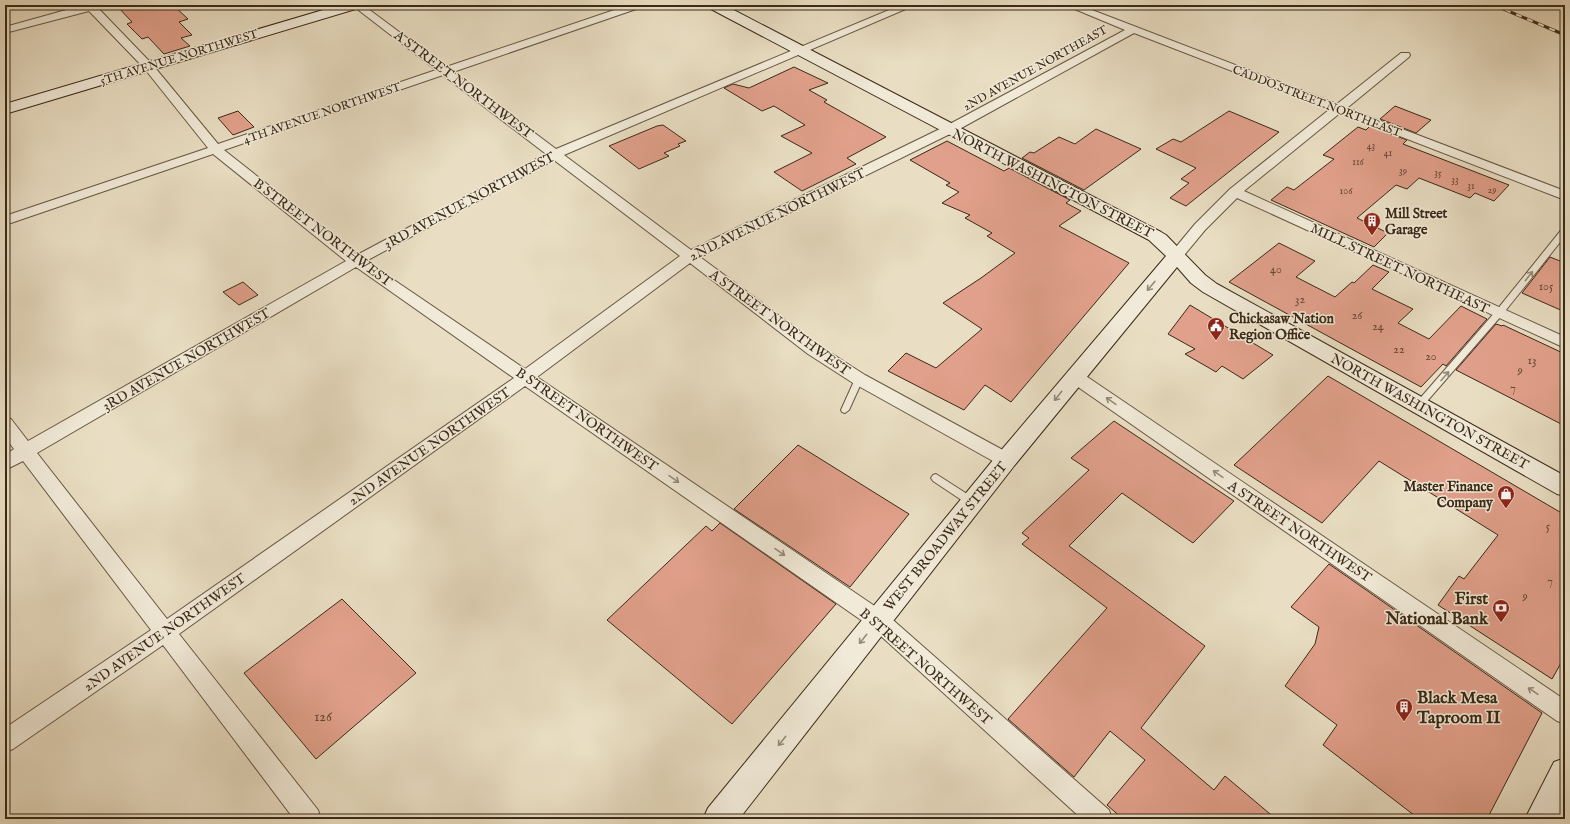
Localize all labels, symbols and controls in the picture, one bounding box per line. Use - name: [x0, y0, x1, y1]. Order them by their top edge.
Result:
- street label: 2ND AVENUE NORTHEAST: [960, 22, 1110, 114]
- street label: 5TH AVENUE NORTHWEST: [99, 26, 260, 89]
- street label: A STREET NORTHWEST: [389, 26, 537, 143]
- street label: CADDO STREET NORTHEAST: [1230, 62, 1404, 141]
- street label: 4TH AVENUE NORTHWEST: [242, 79, 403, 147]
- street label: NORTH WASHINGTON STREET: [949, 125, 1157, 243]
- house number: 43: [1367, 140, 1376, 153]
- house number: 41: [1384, 147, 1393, 160]
- street label: 3RD AVENUE NORTHWEST: [381, 148, 559, 254]
- house number: 116: [1352, 156, 1365, 169]
- street label: 2ND AVENUE NORTHWEST: [686, 164, 869, 265]
- house number: 39: [1399, 165, 1407, 178]
- house number: 35: [1434, 167, 1442, 180]
- house number: 33: [1451, 174, 1459, 187]
- street label: B STREET NORTHWEST: [249, 175, 396, 291]
- house number: 31: [1467, 180, 1475, 193]
- house number: 29: [1487, 184, 1497, 197]
- house number: 106: [1340, 185, 1353, 198]
- place label: Mill Street Garage: [1385, 205, 1448, 239]
- building icon: Mill Street Garage: [1362, 211, 1382, 236]
- street label: MILL STREET NORTHEAST: [1307, 219, 1493, 319]
- house number: 40: [1270, 262, 1282, 277]
- street label: A STREET NORTHWEST: [705, 265, 854, 380]
- one-way arrow: [1524, 271, 1533, 282]
- house number: 105: [1539, 279, 1554, 294]
- one-way arrow: [1146, 281, 1155, 291]
- house number: 32: [1295, 292, 1305, 307]
- street label: 3RD AVENUE NORTHWEST: [99, 304, 274, 415]
- house number: 26: [1352, 308, 1363, 323]
- place label: Chickasaw Nation Region Office: [1229, 310, 1334, 344]
- public building icon: Chickasaw Nation Region Office: [1206, 316, 1226, 341]
- house number: 24: [1372, 319, 1384, 334]
- house number: 22: [1393, 342, 1405, 357]
- house number: 20: [1425, 349, 1437, 364]
- street label: NORTH WASHINGTON STREET: [1327, 350, 1532, 474]
- house number: 13: [1528, 353, 1536, 368]
- house number: 9: [1516, 363, 1523, 378]
- street label: B STREET NORTHWEST: [512, 364, 662, 476]
- one-way arrow: [1440, 370, 1449, 381]
- house number: 7: [1510, 381, 1516, 396]
- street label: 2ND AVENUE NORTHWEST: [345, 383, 515, 510]
- one-way arrow: [1053, 391, 1062, 401]
- one-way arrow: [1106, 397, 1117, 405]
- street label: WEST BROADWAY STREET: [880, 458, 1012, 615]
- one-way arrow: [1213, 470, 1224, 478]
- one-way arrow: [668, 475, 679, 483]
- street label: A STREET NORTHWEST: [1223, 476, 1375, 587]
- place label: Master Finance Company: [1403, 478, 1494, 512]
- shop icon: Master Finance Company: [1496, 484, 1516, 509]
- house number: 5: [1546, 519, 1551, 534]
- one-way arrow: [775, 548, 786, 557]
- street label: 2ND AVENUE NORTHWEST: [80, 569, 250, 696]
- house number: 7: [1547, 574, 1553, 589]
- place label: First National Bank: [1385, 589, 1489, 630]
- house number: 9: [1521, 589, 1528, 604]
- bank icon: First National Bank: [1491, 598, 1511, 623]
- street label: B STREET NORTHWEST: [856, 604, 996, 730]
- one-way arrow: [858, 634, 867, 645]
- one-way arrow: [1528, 687, 1539, 695]
- place label: Black Mesa Taproom II: [1416, 688, 1501, 729]
- building icon: Black Mesa Taproom II: [1394, 697, 1414, 722]
- house number: 126: [314, 708, 333, 726]
- one-way arrow: [777, 736, 786, 746]

